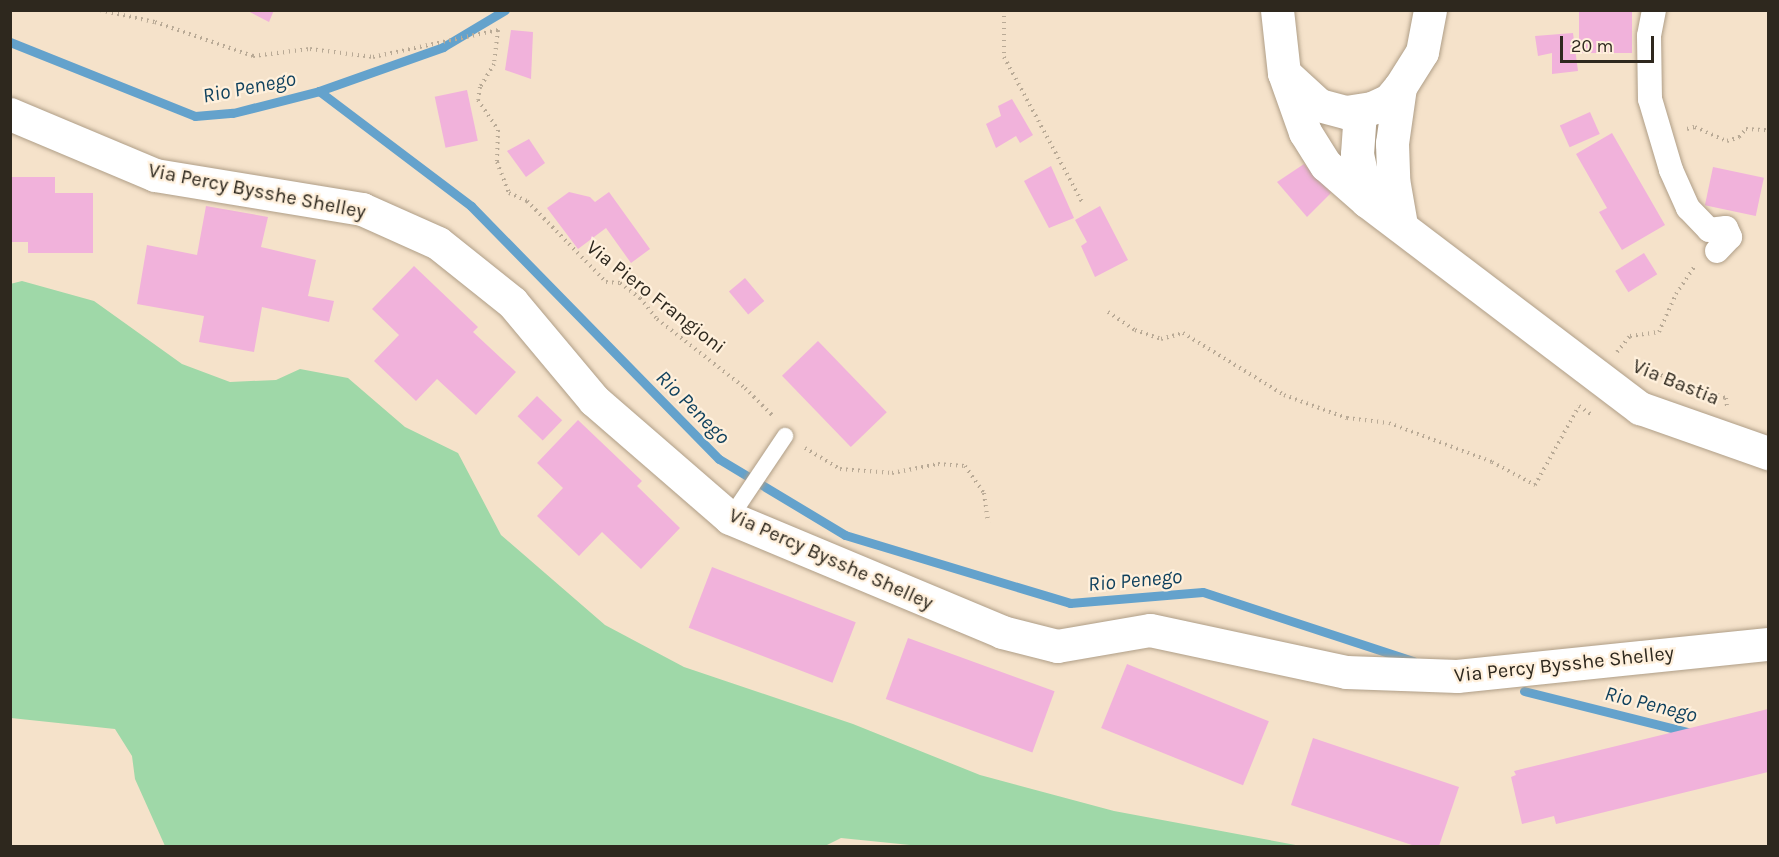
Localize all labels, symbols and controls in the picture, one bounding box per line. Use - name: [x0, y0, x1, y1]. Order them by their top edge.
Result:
- scale bar: [1563, 24, 1658, 62]
- text: 20 m: [1571, 35, 1613, 57]
- water label: Rio Penego: [200, 66, 298, 108]
- street label: Via Percy Bysshe Shelley: [146, 158, 368, 224]
- street label: Via Piero Frangioni: [582, 235, 730, 359]
- street label: Via Bastia: [1629, 354, 1723, 410]
- water label: Rio Penego: [651, 365, 735, 449]
- street label: Via Percy Bysshe Shelley: [725, 503, 937, 615]
- water label: Rio Penego: [1087, 563, 1183, 597]
- street label: Via Percy Bysshe Shelley: [1453, 641, 1675, 687]
- water label: Rio Penego: [1602, 680, 1700, 728]

